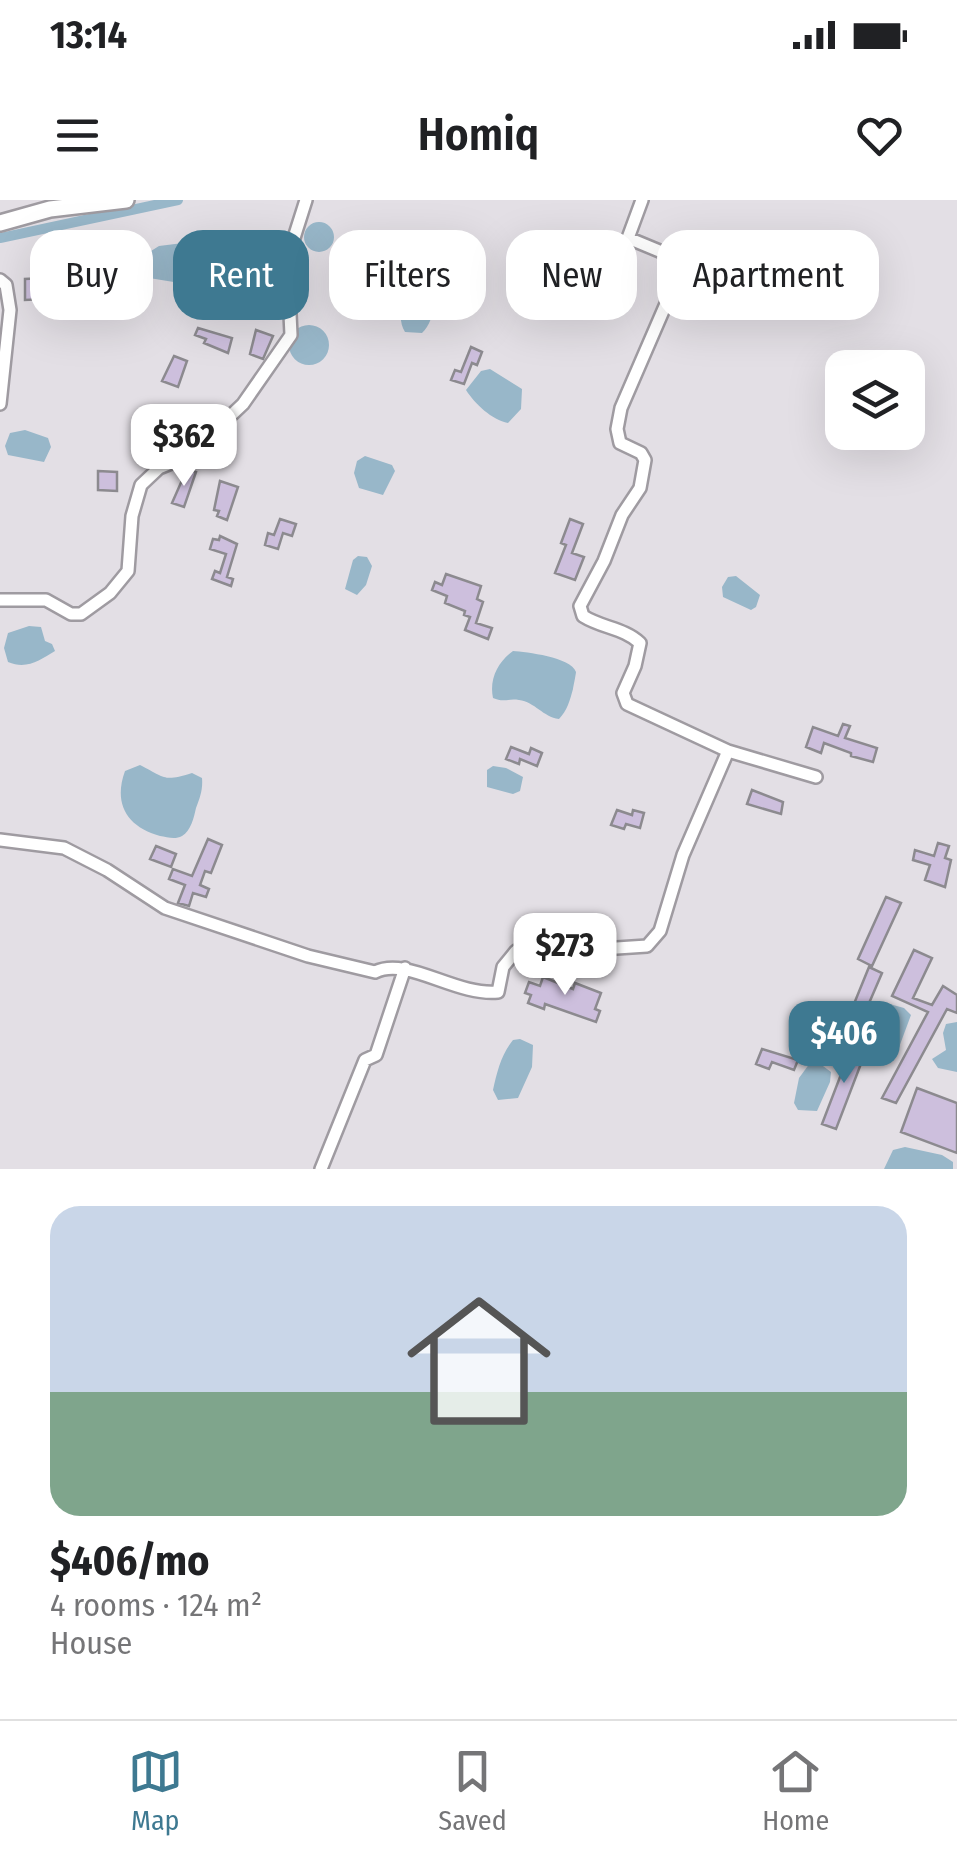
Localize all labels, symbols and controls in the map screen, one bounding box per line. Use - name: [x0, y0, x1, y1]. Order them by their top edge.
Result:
- text: 13:14: [50, 12, 127, 58]
- icon: menu: [50, 108, 105, 163]
- text: Homiq: [418, 108, 539, 162]
- icon: heart: [852, 108, 907, 163]
- chip: Buy: [30, 230, 153, 320]
- chip: Rent: [173, 230, 309, 320]
- chip: Filters: [329, 230, 486, 320]
- chip: New: [506, 230, 637, 320]
- chip: Apartment: [657, 230, 879, 320]
- map controls: [825, 350, 925, 450]
- button: layers: [825, 350, 925, 450]
- pin: $362: [125, 404, 243, 489]
- text: $362: [153, 417, 215, 455]
- pin: $273: [506, 913, 624, 998]
- text: $273: [536, 926, 594, 964]
- pin: $406: [785, 1001, 903, 1086]
- text: $406: [811, 1014, 877, 1052]
- icon: home: [389, 1271, 569, 1451]
- text: $406/mo: [50, 1536, 209, 1586]
- text: 4 rooms · 124 m²: [50, 1586, 262, 1624]
- text: House: [50, 1624, 132, 1662]
- tab: Map: [128, 1744, 183, 1837]
- tab: Saved: [438, 1744, 507, 1837]
- tab: Home: [762, 1744, 829, 1837]

